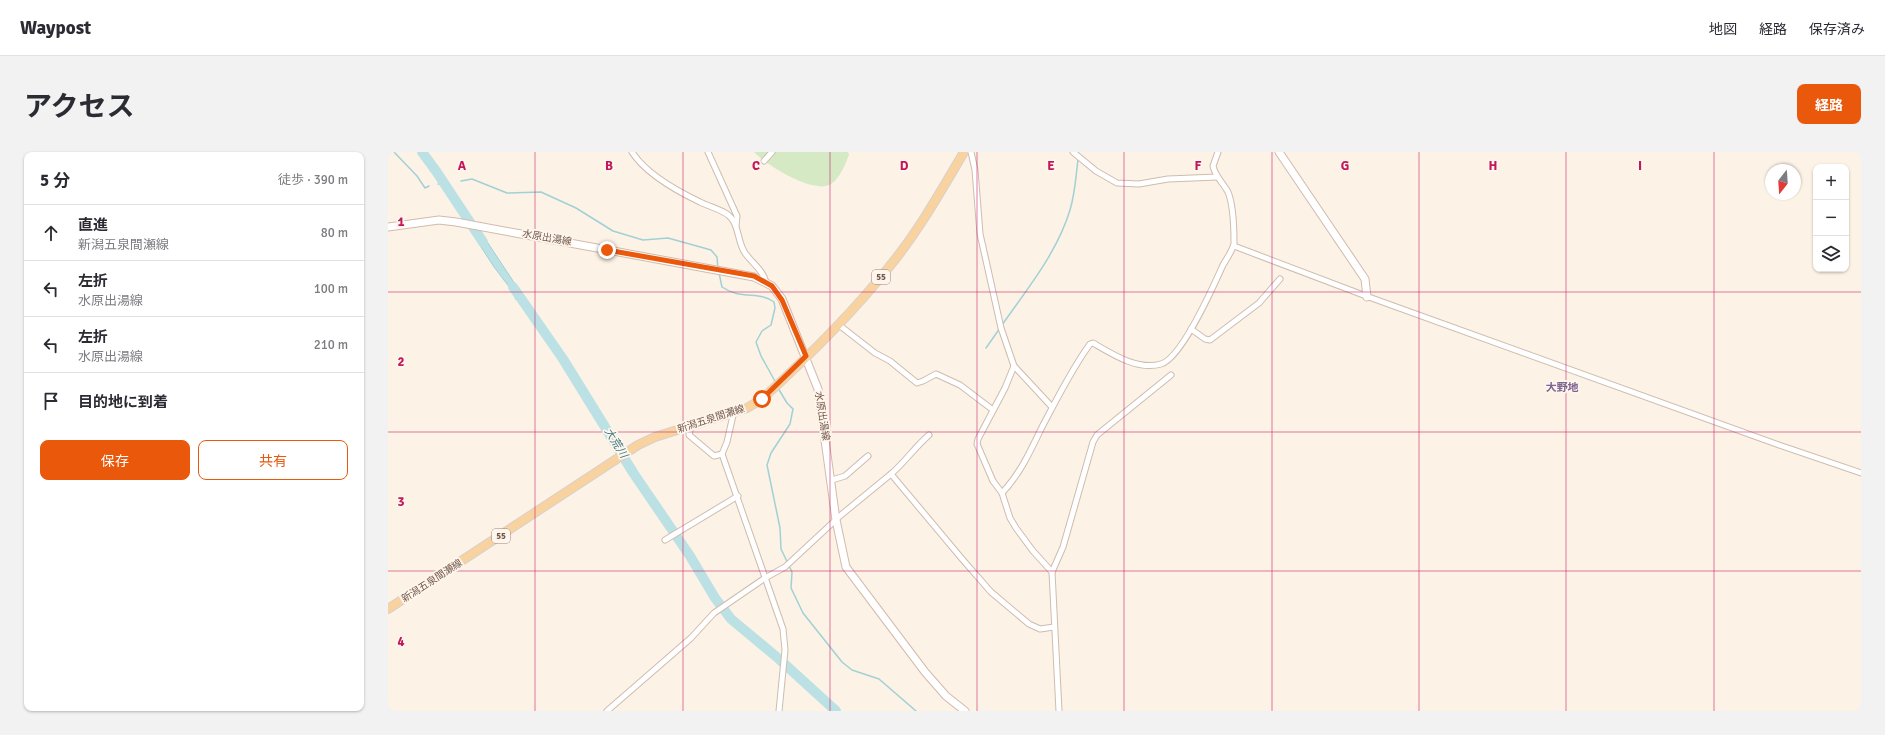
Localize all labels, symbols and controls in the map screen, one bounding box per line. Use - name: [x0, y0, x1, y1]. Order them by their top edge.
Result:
- text: Waypost: [20, 16, 91, 40]
- text: 地図: [1709, 21, 1737, 38]
- text: 経路: [1759, 21, 1787, 38]
- text: 保存済み: [1809, 21, 1865, 38]
- button: 経路: [1797, 84, 1861, 124]
- text: アクセス: [24, 90, 135, 124]
- text: A: [458, 158, 467, 174]
- text: B: [605, 158, 613, 174]
- text: C: [752, 158, 760, 174]
- text: D: [900, 158, 909, 174]
- text: E: [1047, 158, 1055, 174]
- text: F: [1195, 158, 1202, 174]
- text: G: [1341, 158, 1349, 174]
- text: H: [1489, 158, 1497, 174]
- text: I: [1638, 158, 1642, 174]
- north arrow: [1765, 164, 1801, 200]
- map controls: [1813, 164, 1849, 272]
- button: +: [1813, 164, 1849, 200]
- text: 5 分: [40, 170, 70, 191]
- text: 徒歩 · 390 m: [278, 172, 348, 188]
- button: −: [1813, 200, 1849, 236]
- text: 1: [397, 214, 405, 230]
- text: 直進: [78, 216, 108, 234]
- icon: ahead: [40, 222, 62, 244]
- text: 80 m: [321, 225, 348, 241]
- street label: 水原出湯線: [521, 228, 573, 248]
- button: layers: [1813, 236, 1849, 272]
- text: 新潟五泉間瀬線: [78, 237, 169, 253]
- route end: [598, 241, 616, 259]
- road number: 55: [872, 270, 890, 284]
- text: 左折: [78, 272, 108, 290]
- icon: left: [40, 278, 62, 300]
- text: 100 m: [314, 281, 348, 297]
- text: 水原出湯線: [78, 293, 143, 309]
- text: 左折: [78, 328, 108, 346]
- icon: left: [40, 334, 62, 356]
- text: 210 m: [314, 337, 348, 353]
- text: 水原出湯線: [78, 349, 143, 365]
- text: 2: [397, 354, 405, 370]
- district label: 大野地: [1546, 381, 1579, 394]
- icon: arrive: [40, 390, 62, 412]
- route start: [753, 390, 771, 408]
- street label: 水原出湯線: [812, 390, 832, 442]
- text: 目的地に到着: [78, 393, 168, 411]
- street label: 新潟五泉間瀬線: [676, 402, 746, 436]
- water label: 大荒川: [602, 426, 631, 461]
- button: 保存: [40, 440, 190, 480]
- button: 共有: [198, 440, 348, 480]
- text: 3: [397, 494, 405, 510]
- road number: 55: [492, 529, 510, 543]
- street label: 新潟五泉間瀬線: [399, 557, 465, 605]
- text: 4: [397, 634, 405, 650]

